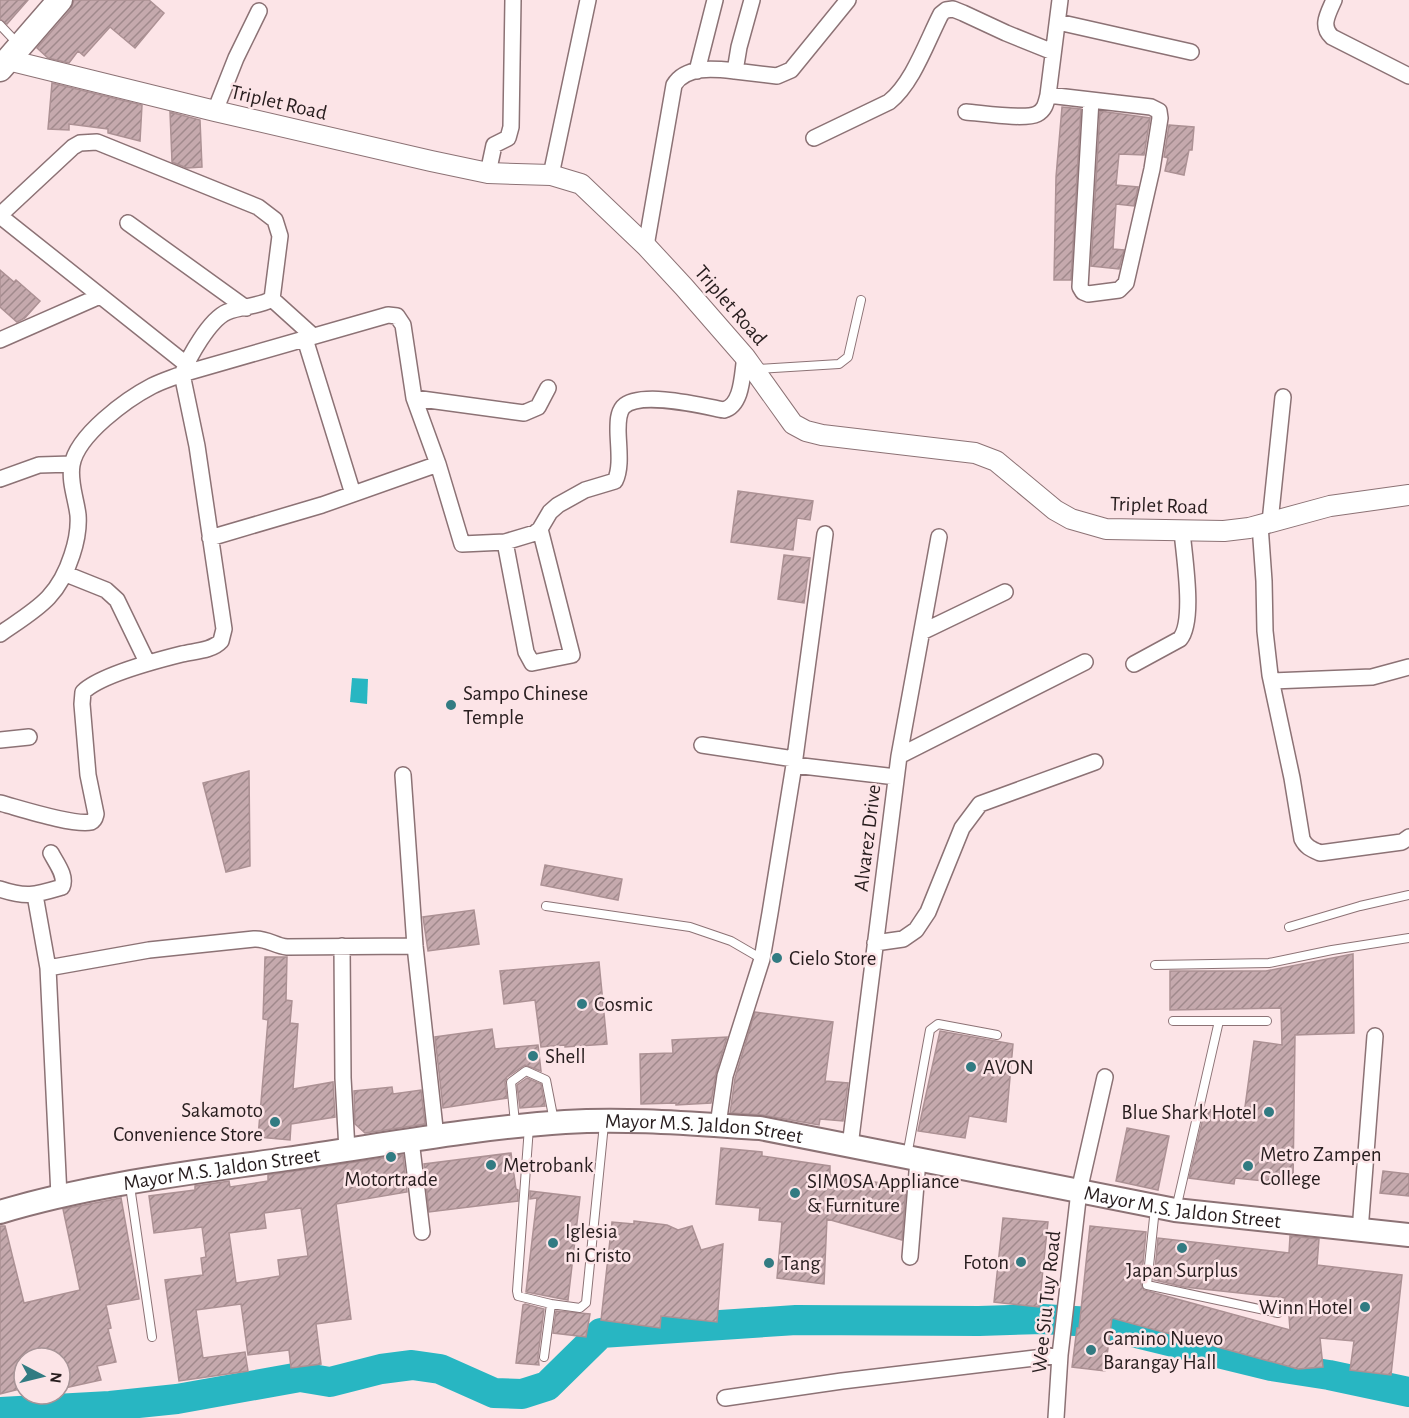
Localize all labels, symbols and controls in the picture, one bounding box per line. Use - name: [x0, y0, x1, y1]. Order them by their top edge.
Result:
- street label: Triplet Road: [229, 81, 329, 124]
- street label: Triplet Road: [690, 261, 771, 349]
- street label: Triplet Road: [1109, 493, 1209, 518]
- place label: Sampo Chinese Temple: [463, 683, 588, 728]
- marker: Sampo Chinese Temple: [444, 698, 458, 712]
- street label: Alvarez Drive: [851, 783, 884, 893]
- place label: Cielo Store: [789, 948, 877, 969]
- marker: Cielo Store: [770, 951, 784, 965]
- place label: Cosmic: [594, 994, 653, 1015]
- marker: Cosmic: [575, 997, 589, 1011]
- place label: Shell: [545, 1046, 586, 1067]
- marker: Shell: [526, 1049, 540, 1063]
- place label: AVON: [983, 1057, 1034, 1078]
- marker: AVON: [964, 1060, 978, 1074]
- place label: Sakamoto Convenience Store: [113, 1100, 263, 1145]
- place label: Blue Shark Hotel: [1121, 1102, 1257, 1123]
- marker: Blue Shark Hotel: [1262, 1105, 1276, 1119]
- street label: Mayor M.S. Jaldon Street: [605, 1111, 805, 1147]
- marker: Sakamoto Convenience Store: [268, 1115, 282, 1129]
- street label: Mayor M.S. Jaldon Street: [121, 1144, 322, 1194]
- place label: Metro Zampen College: [1260, 1144, 1382, 1189]
- marker: Motortrade: [384, 1150, 398, 1164]
- place label: Metrobank: [503, 1155, 594, 1176]
- marker: Metrobank: [484, 1158, 498, 1172]
- marker: Metro Zampen College: [1241, 1159, 1255, 1173]
- place label: Motortrade: [344, 1169, 438, 1190]
- place label: SIMOSA Appliance & Furniture: [807, 1171, 959, 1216]
- street label: Mayor M.S. Jaldon Street: [1082, 1182, 1282, 1232]
- marker: SIMOSA Appliance & Furniture: [788, 1186, 802, 1200]
- place label: Iglesia ni Cristo: [565, 1221, 631, 1266]
- street label: Wee Siu Tuy Road: [1029, 1230, 1064, 1374]
- marker: Iglesia ni Cristo: [546, 1236, 560, 1250]
- marker: Japan Surplus: [1175, 1241, 1189, 1255]
- place label: Foton: [963, 1252, 1009, 1273]
- place label: Tang: [781, 1253, 821, 1274]
- marker: Foton: [1014, 1255, 1028, 1269]
- marker: Tang: [762, 1256, 776, 1270]
- place label: Japan Surplus: [1126, 1260, 1238, 1281]
- place label: Winn Hotel: [1259, 1297, 1353, 1318]
- marker: Winn Hotel: [1358, 1300, 1372, 1314]
- place label: Camino Nuevo Barangay Hall: [1103, 1328, 1223, 1373]
- marker: Camino Nuevo Barangay Hall: [1084, 1343, 1098, 1357]
- north arrow: [12, 1346, 72, 1406]
- text: N: [47, 1371, 65, 1384]

